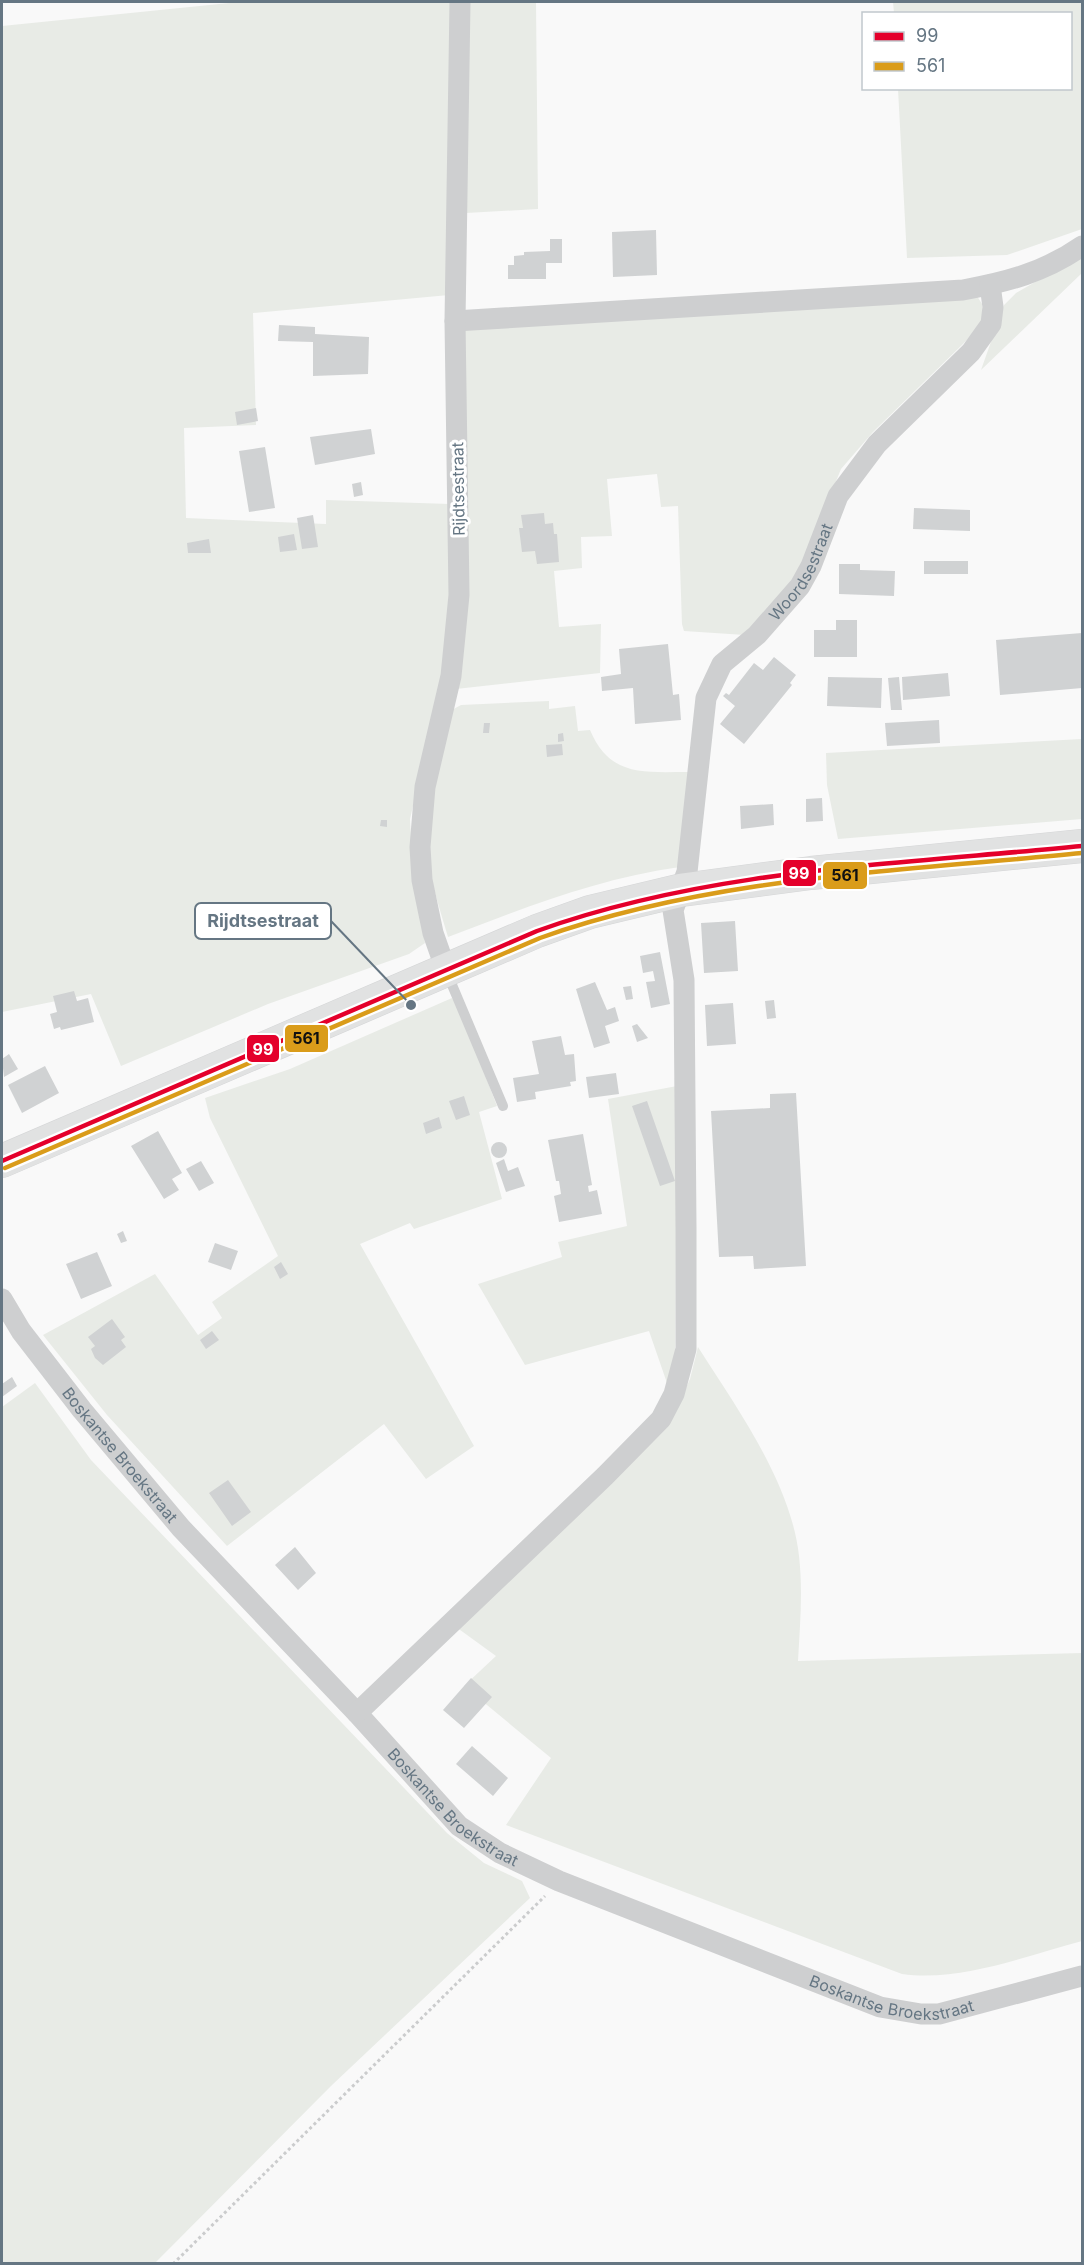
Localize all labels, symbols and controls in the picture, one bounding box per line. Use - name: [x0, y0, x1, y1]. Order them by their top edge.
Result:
- legend: [862, 12, 1072, 90]
- text: 99: [916, 25, 938, 46]
- text: 561: [916, 55, 945, 76]
- street label: Rijdtsestraat: [447, 442, 469, 536]
- street label: Woordsestraat: [764, 520, 837, 625]
- line badge: 99: [782, 859, 817, 887]
- line badge: 561: [822, 861, 868, 890]
- text: 99: [789, 863, 809, 883]
- text: 561: [831, 865, 859, 885]
- callout: Rijdtsestraat: [195, 903, 331, 939]
- text: Rijdtsestraat: [207, 910, 319, 931]
- line badge: 561: [284, 1024, 329, 1053]
- text: 561: [292, 1028, 320, 1048]
- line badge: 99: [246, 1034, 280, 1063]
- text: 99: [253, 1039, 273, 1059]
- street label: Boskantse Broekstraat: [58, 1383, 182, 1527]
- street label: Boskantse Broekstraat: [383, 1744, 522, 1870]
- street label: Boskantse Broekstraat: [807, 1970, 976, 2024]

